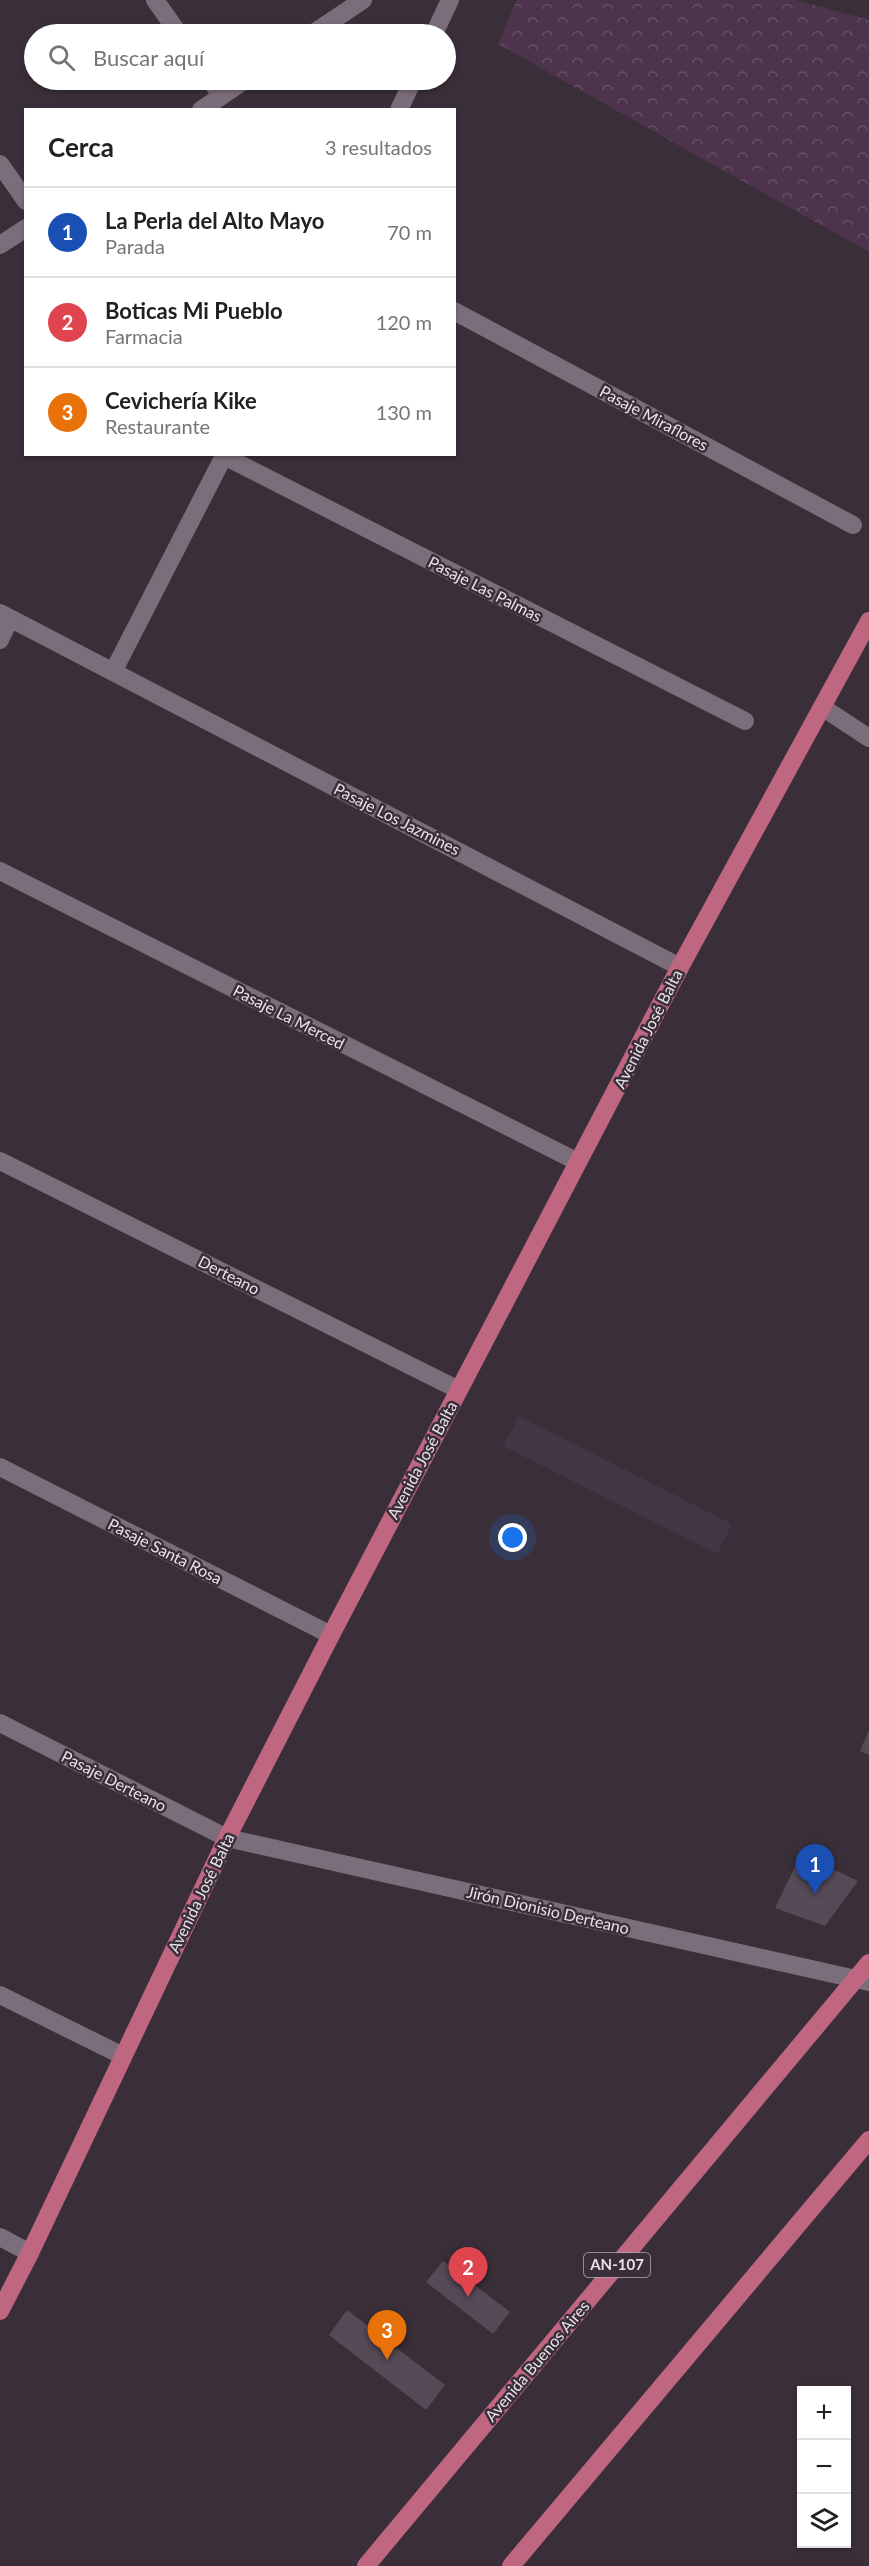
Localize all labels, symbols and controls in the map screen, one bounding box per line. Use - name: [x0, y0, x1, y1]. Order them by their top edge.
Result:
- search box: [24, 24, 456, 90]
- icon: search: [45, 41, 78, 74]
- text: Buscar aquí: [93, 44, 204, 71]
- text: Cerca: [48, 131, 114, 163]
- text: 3 resultados: [325, 135, 432, 159]
- text: La Perla del Alto Mayo: [105, 207, 324, 234]
- text: 1: [62, 220, 73, 244]
- text: 70 m: [387, 220, 432, 244]
- text: Parada: [105, 234, 165, 258]
- text: Boticas Mi Pueblo: [105, 297, 283, 324]
- text: 2: [62, 310, 73, 334]
- text: 120 m: [376, 310, 432, 334]
- text: Farmacia: [105, 324, 183, 348]
- street label: Pasaje Miraflores: [597, 381, 712, 454]
- text: Cevichería Kike: [105, 387, 257, 414]
- text: 3: [62, 400, 73, 424]
- text: 130 m: [376, 400, 432, 424]
- text: Restaurante: [105, 414, 210, 438]
- street label: Pasaje Las Palmas: [425, 552, 545, 625]
- street label: Pasaje Los Jazmines: [331, 779, 463, 859]
- street label: Avenida José Balta: [609, 966, 686, 1091]
- street label: Pasaje La Merced: [230, 980, 348, 1053]
- street label: Derteano: [195, 1251, 263, 1298]
- street label: Avenida José Balta: [383, 1398, 461, 1522]
- street label: Pasaje Santa Rosa: [105, 1514, 225, 1587]
- your location: [498, 1523, 527, 1552]
- street label: Pasaje Derteano: [59, 1746, 170, 1815]
- street label: Avenida José Balta: [163, 1830, 238, 1956]
- pin: 1: [796, 1844, 834, 1894]
- street label: Jirón Dionisio Derteano: [465, 1882, 631, 1937]
- pin: 2: [448, 2248, 488, 2297]
- road number: AN-107: [584, 2253, 650, 2277]
- street label: Avenida Buenos Aires: [480, 2296, 593, 2425]
- pin: 3: [368, 2310, 406, 2360]
- map controls: [797, 2386, 851, 2548]
- button: +: [797, 2386, 851, 2440]
- button: −: [797, 2440, 851, 2494]
- button: layers: [797, 2494, 851, 2548]

